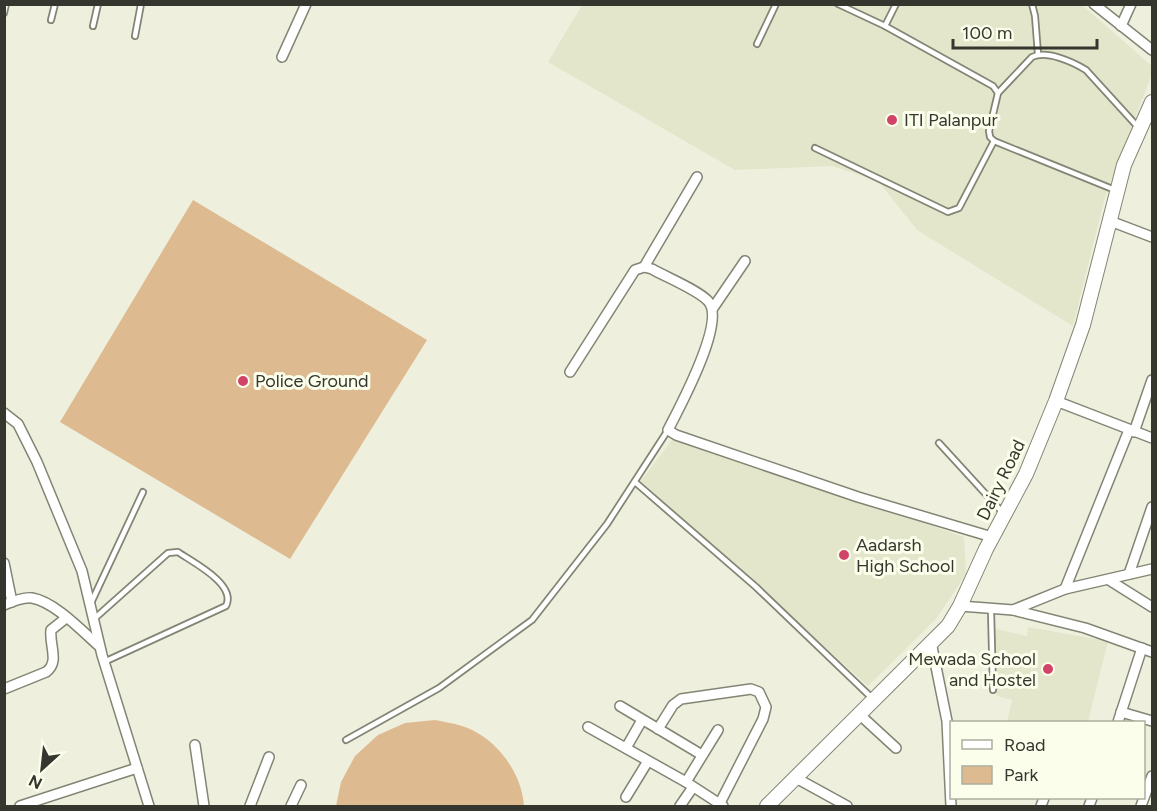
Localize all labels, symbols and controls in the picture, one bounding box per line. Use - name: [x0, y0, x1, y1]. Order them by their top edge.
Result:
- scale bar: [953, 12, 1097, 50]
- text: 100 m: [962, 22, 1012, 44]
- place label: ITI Palanpur: [904, 109, 998, 131]
- marker: ITI Palanpur: [885, 113, 899, 127]
- place label: Police Ground: [255, 370, 369, 392]
- marker: Police Ground: [236, 374, 250, 388]
- street label: Dairy Road: [972, 436, 1030, 524]
- place label: Aadarsh High School: [856, 534, 954, 577]
- marker: Aadarsh High School: [837, 548, 851, 562]
- place label: Mewada School and Hostel: [908, 648, 1036, 691]
- marker: Mewada School and Hostel: [1041, 662, 1055, 676]
- legend: [950, 721, 1145, 799]
- text: Road: [1004, 734, 1045, 756]
- north arrow: [12, 739, 72, 799]
- text: Park: [1004, 764, 1039, 786]
- text: N: [26, 771, 45, 793]

